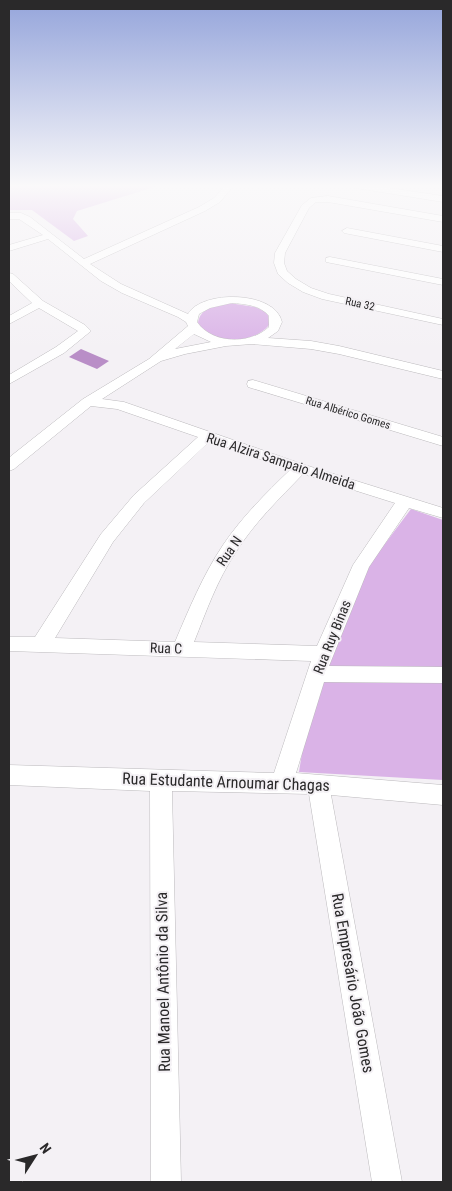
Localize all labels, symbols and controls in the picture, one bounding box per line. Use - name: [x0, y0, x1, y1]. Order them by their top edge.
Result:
- street label: Rua 32: [344, 295, 376, 313]
- street label: Rua Albérico Gomes: [304, 394, 392, 432]
- street label: Rua Alzira Sampaio Almeida: [205, 429, 357, 493]
- street label: Rua N: [213, 533, 245, 569]
- street label: Rua Ruy Binas: [310, 598, 354, 676]
- street label: Rua C: [150, 639, 182, 657]
- street label: Rua Estudante Arnoumar Chagas: [122, 769, 330, 795]
- street label: Rua Manoel Antônio da Silva: [152, 892, 174, 1072]
- street label: Rua Empresário João Gomes: [328, 892, 378, 1074]
- north arrow: [10, 1131, 60, 1181]
- text: N: [37, 1140, 55, 1157]

